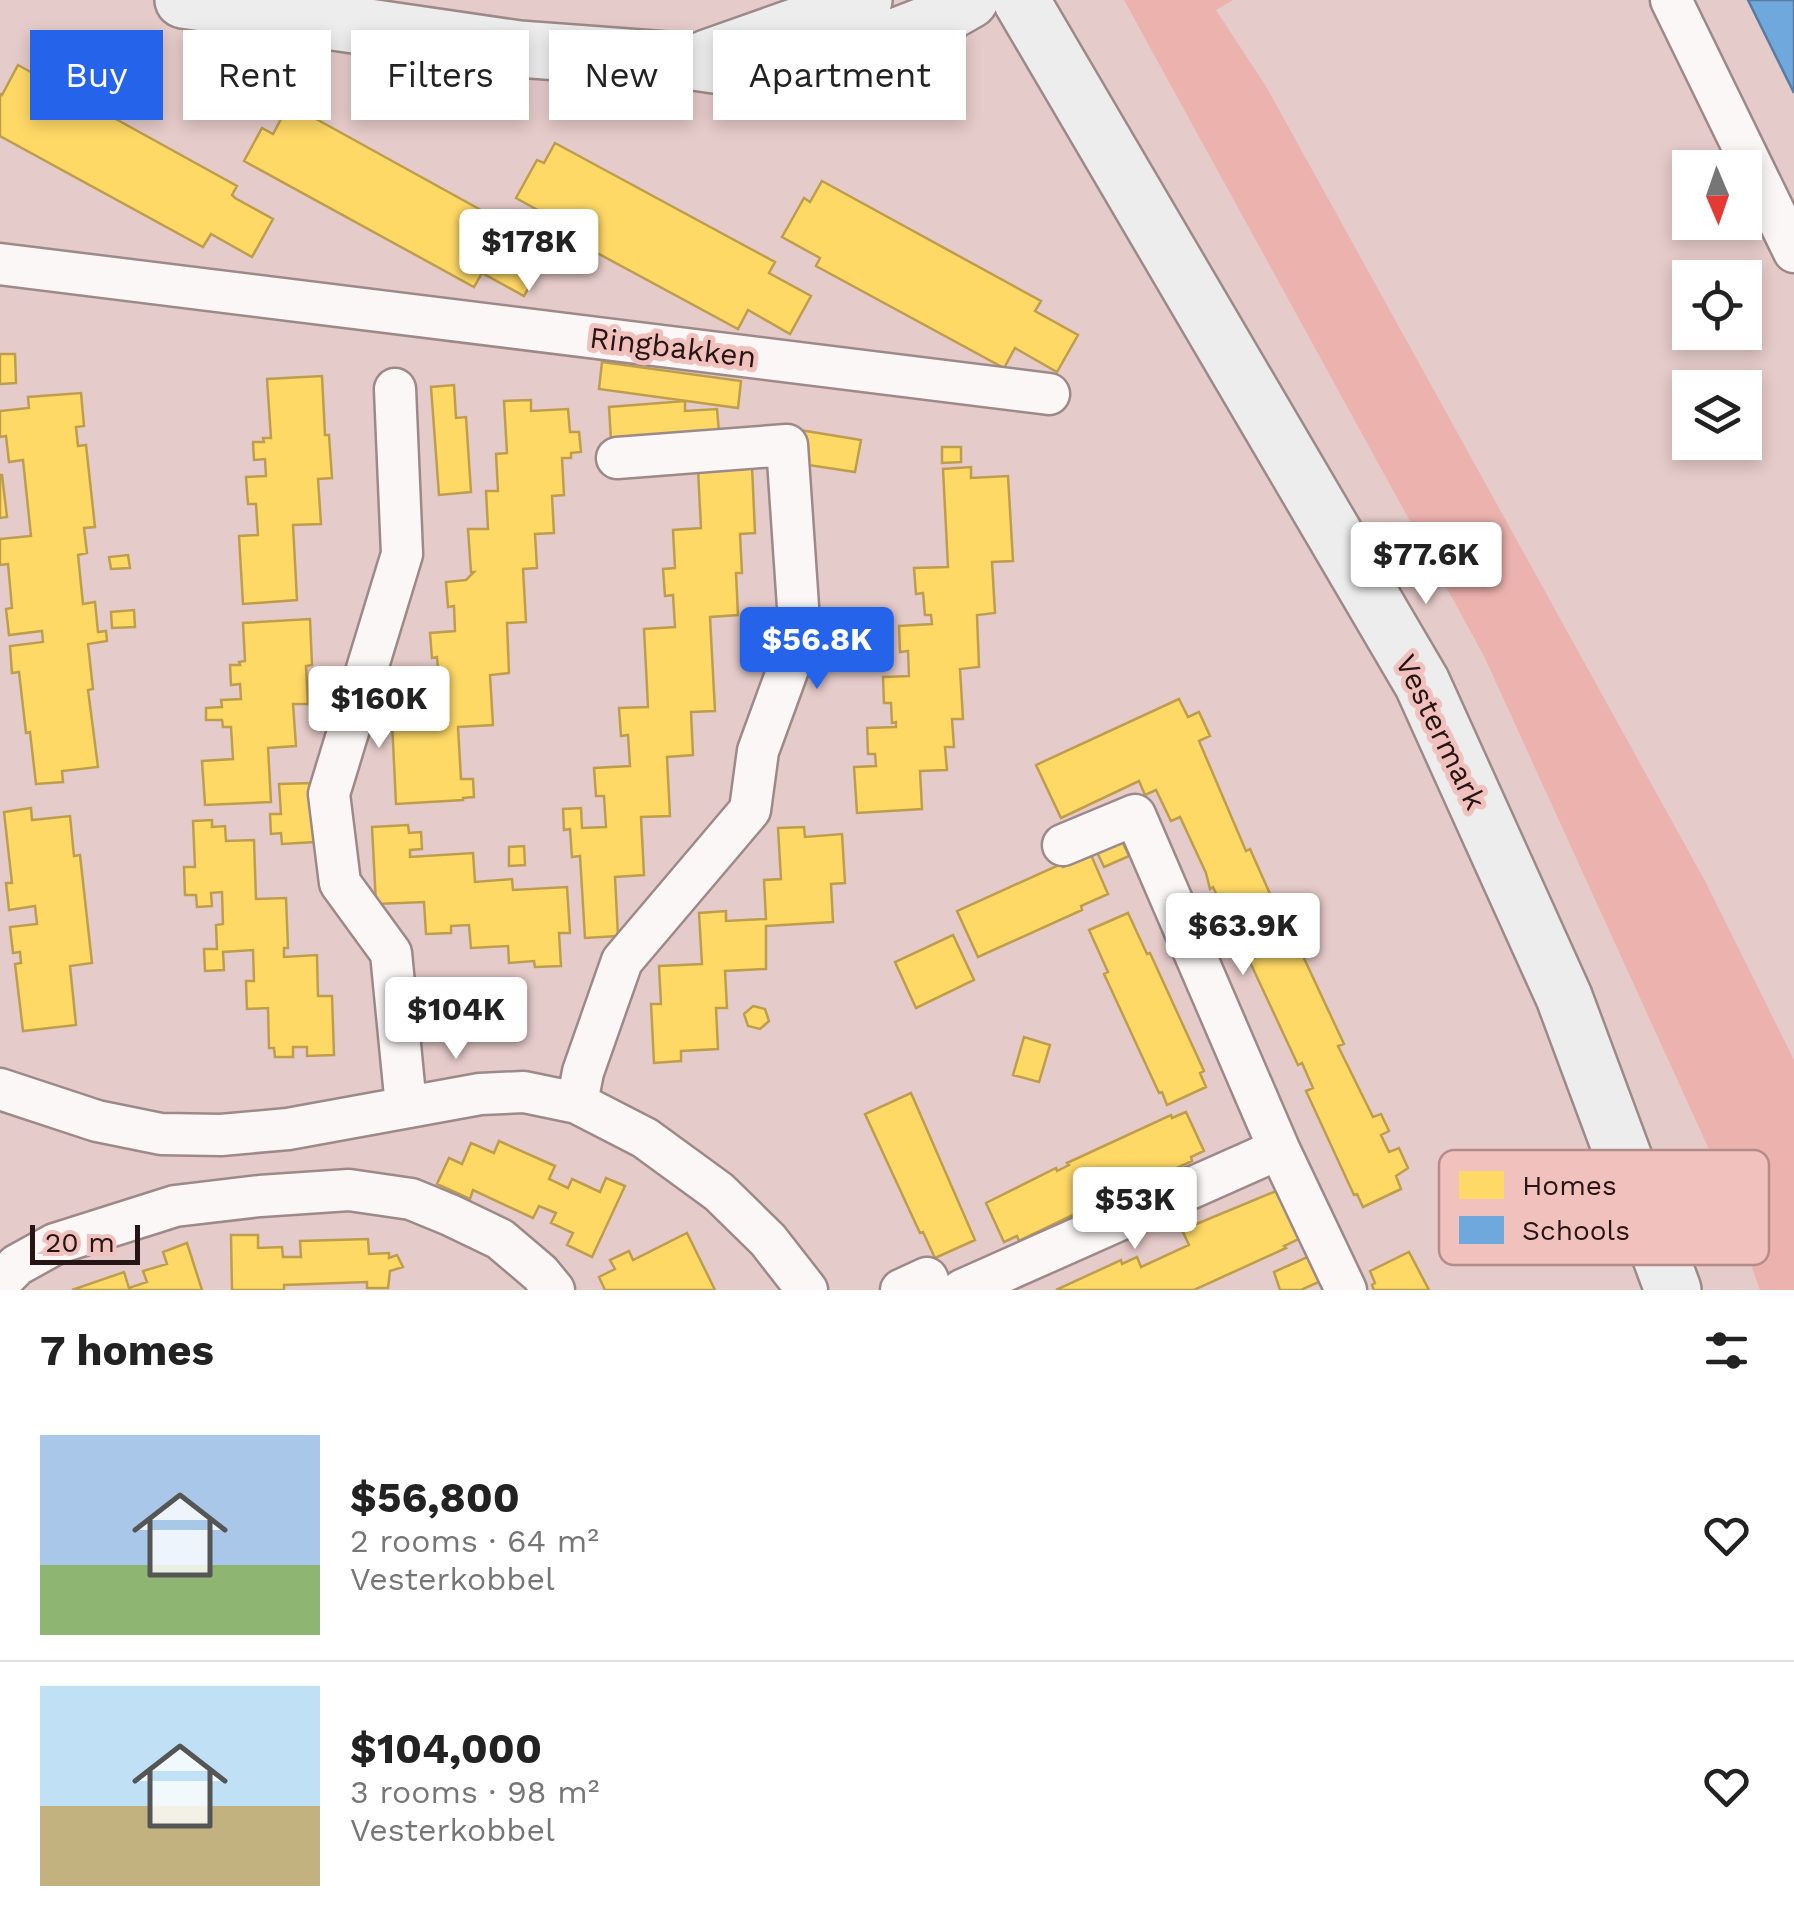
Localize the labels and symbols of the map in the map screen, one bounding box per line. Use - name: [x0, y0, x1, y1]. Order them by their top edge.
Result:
- north arrow: [1672, 150, 1762, 240]
- pin: $178K: [459, 209, 599, 294]
- street label: Ringbakken: [588, 319, 758, 375]
- pin: $77.6K: [1345, 522, 1507, 607]
- pin: $56.8K: [736, 607, 898, 692]
- street label: Vestermark: [1388, 649, 1494, 815]
- pin: $160K: [309, 666, 449, 751]
- pin: $63.9K: [1162, 893, 1324, 978]
- pin: $104K: [386, 977, 526, 1062]
- legend: [1439, 1150, 1769, 1265]
- pin: $53K: [1076, 1167, 1194, 1252]
- text: Homes: [1522, 1169, 1617, 1202]
- text: Schools: [1522, 1214, 1630, 1247]
- scale bar: [30, 1220, 140, 1264]

